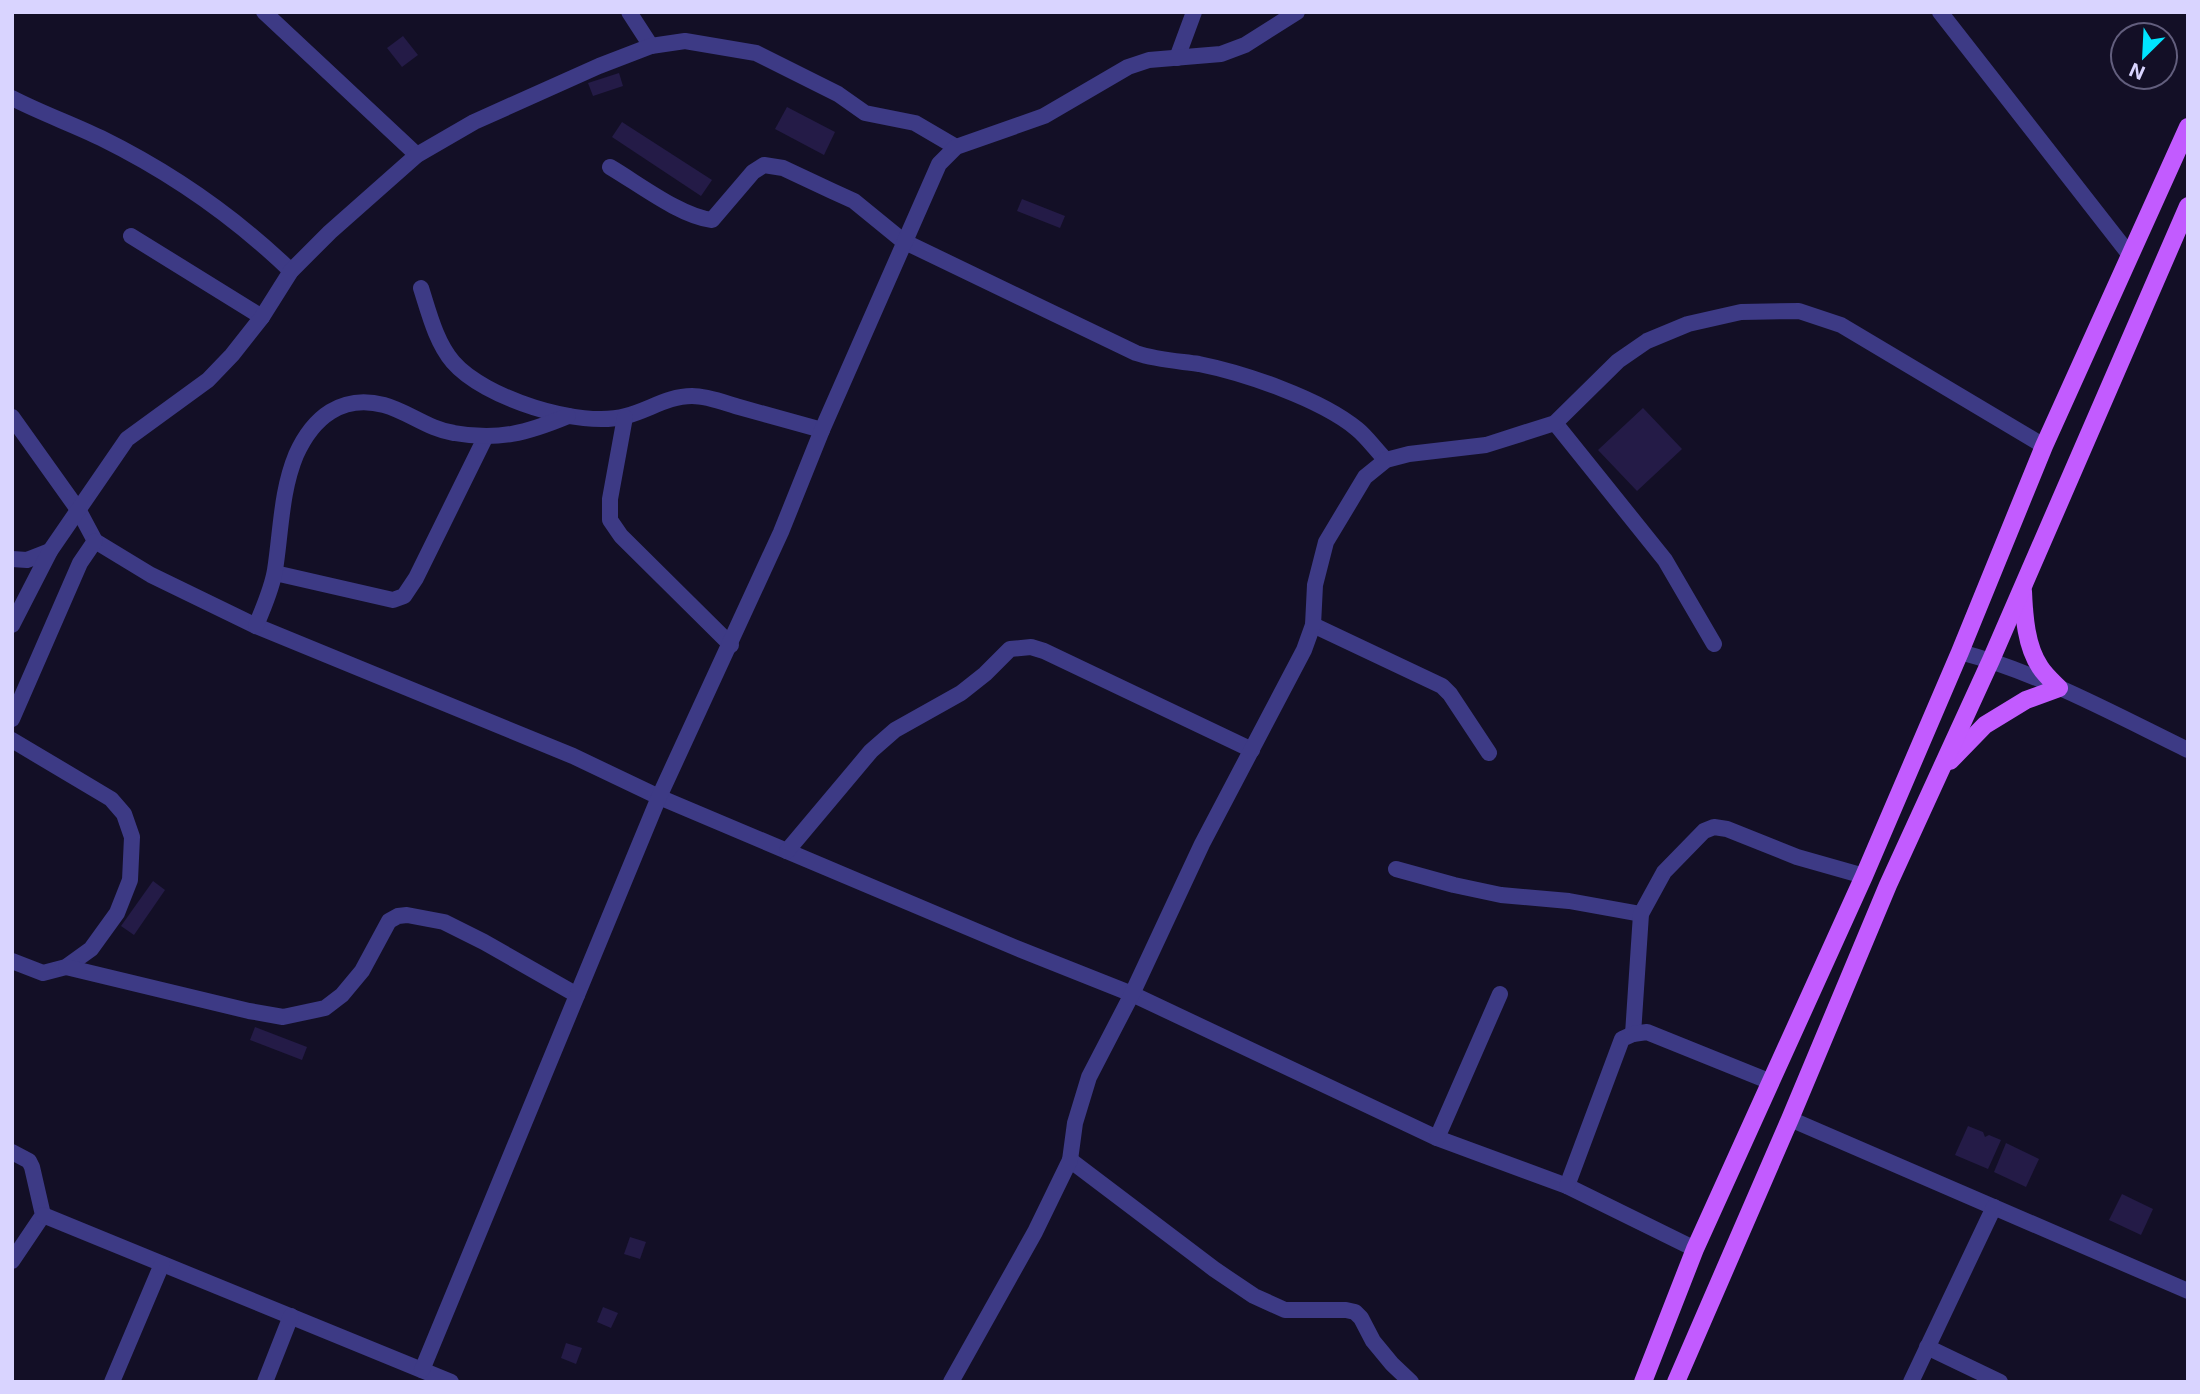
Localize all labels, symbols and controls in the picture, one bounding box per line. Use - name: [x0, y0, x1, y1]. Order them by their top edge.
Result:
- north arrow: [2109, 21, 2179, 91]
- text: N: [2126, 58, 2149, 85]

